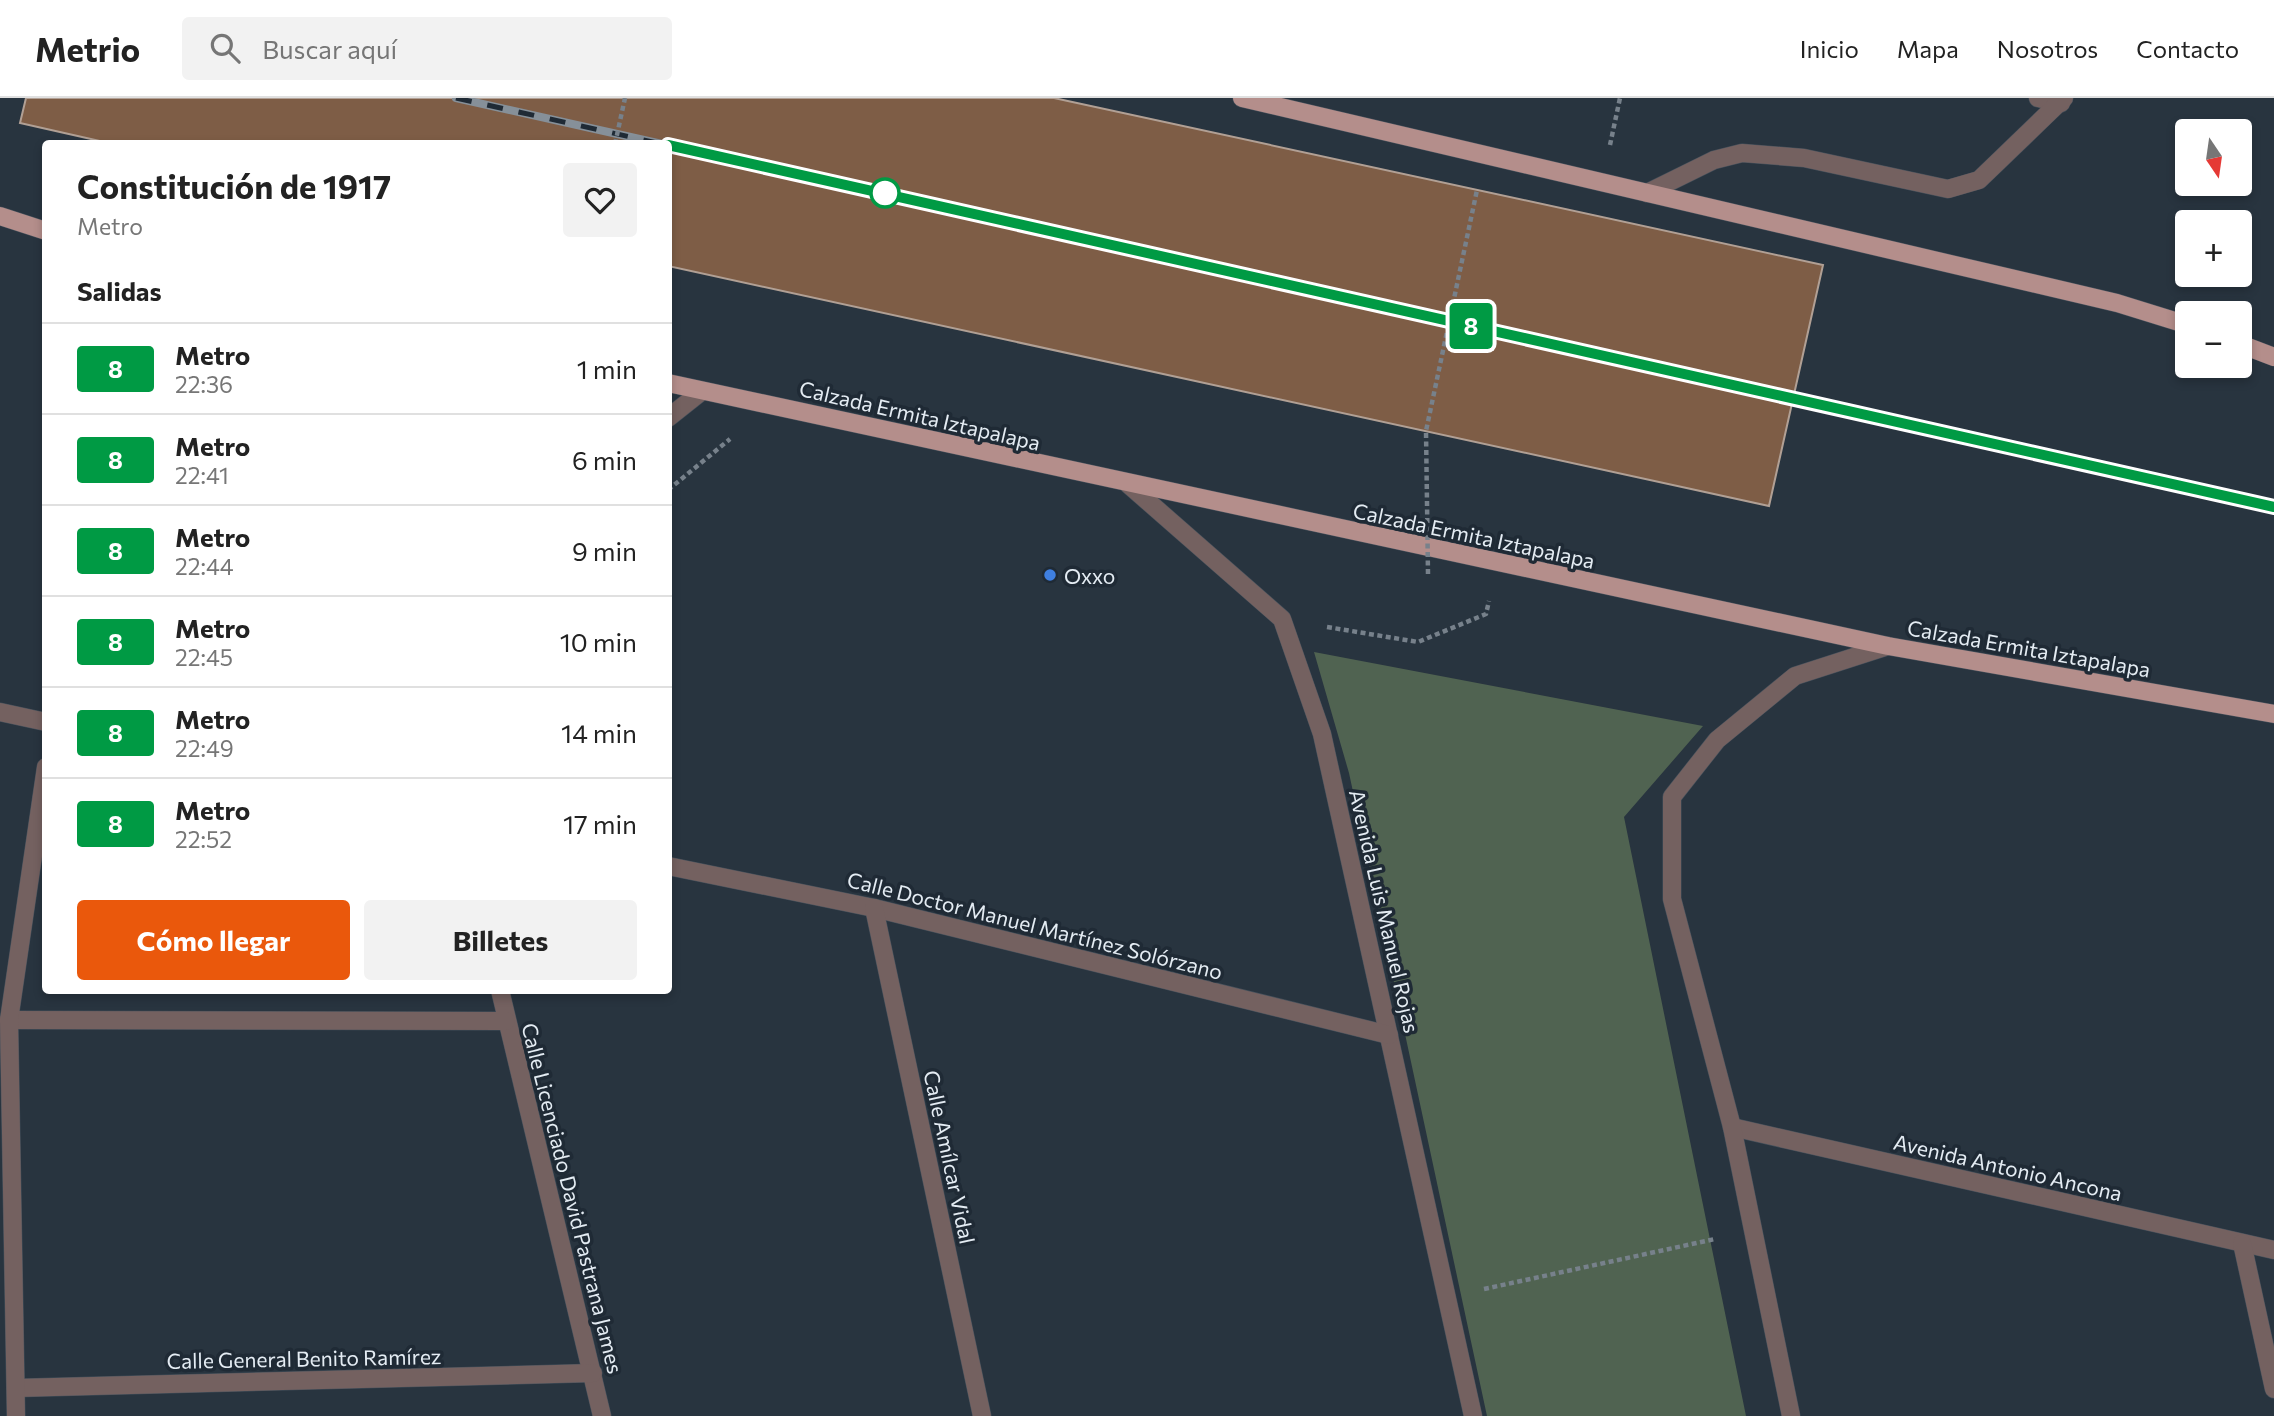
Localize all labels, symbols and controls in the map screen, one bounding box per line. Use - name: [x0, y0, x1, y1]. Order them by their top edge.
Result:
- search box: [182, 17, 672, 80]
- text: Metrio: [35, 28, 140, 69]
- icon: search: [206, 29, 244, 67]
- text: Buscar aquí: [262, 33, 397, 64]
- text: Inicio: [1800, 34, 1859, 63]
- text: Mapa: [1897, 34, 1959, 63]
- text: Nosotros: [1997, 34, 2098, 63]
- text: Contacto: [2136, 34, 2239, 63]
- north arrow: [2175, 119, 2252, 196]
- map controls: [2175, 119, 2252, 378]
- button: heart: [563, 163, 637, 237]
- text: Constitución de 1917: [77, 165, 391, 206]
- unlabelled marker: [870, 178, 900, 208]
- button: +: [2175, 210, 2252, 287]
- text: Metro: [77, 212, 143, 240]
- text: Salidas: [77, 275, 162, 306]
- button: −: [2175, 301, 2252, 378]
- line badge: 8: [1448, 303, 1494, 349]
- text: 8: [1464, 311, 1478, 340]
- text: Metro: [175, 339, 250, 370]
- text: 1 min: [577, 353, 637, 384]
- text: 8: [108, 354, 123, 383]
- text: 22:36: [175, 370, 233, 398]
- street label: Calzada Ermita Iztapalapa: [797, 375, 1043, 455]
- text: Metro: [175, 430, 250, 461]
- text: 6 min: [572, 444, 637, 475]
- text: 8: [108, 445, 123, 474]
- text: 22:41: [175, 461, 229, 489]
- street label: Calzada Ermita Iztapalapa: [1351, 497, 1597, 573]
- text: Metro: [175, 521, 250, 552]
- text: 9 min: [572, 535, 637, 566]
- text: 8: [108, 536, 123, 565]
- text: 22:44: [175, 552, 234, 580]
- place label: Oxxo: [1064, 563, 1115, 588]
- marker: Oxxo: [1042, 567, 1058, 583]
- text: Metro: [175, 612, 250, 643]
- street label: Calzada Ermita Iztapalapa: [1905, 614, 2153, 682]
- text: 10 min: [560, 626, 637, 657]
- text: 8: [108, 627, 123, 656]
- text: 22:45: [175, 643, 233, 671]
- text: Metro: [175, 703, 250, 734]
- text: 14 min: [561, 717, 637, 748]
- text: 8: [108, 718, 123, 747]
- text: 22:49: [175, 734, 234, 762]
- street label: Avenida Luis Manuel Rojas: [1345, 787, 1425, 1035]
- text: Metro: [175, 794, 250, 825]
- text: 17 min: [563, 808, 637, 839]
- text: 8: [108, 809, 123, 838]
- text: 22:52: [175, 825, 232, 853]
- street label: Calle Doctor Manuel Martínez Solórzano: [845, 866, 1225, 984]
- button: Cómo llegar: [77, 900, 350, 980]
- button: Billetes: [364, 900, 637, 980]
- street label: Calle Licenciado David Pastrana James: [517, 1020, 629, 1376]
- street label: Calle Amílcar Vidal: [919, 1068, 981, 1246]
- street label: Avenida Antonio Ancona: [1891, 1129, 2125, 1205]
- street label: Calle General Benito Ramírez: [167, 1343, 441, 1373]

